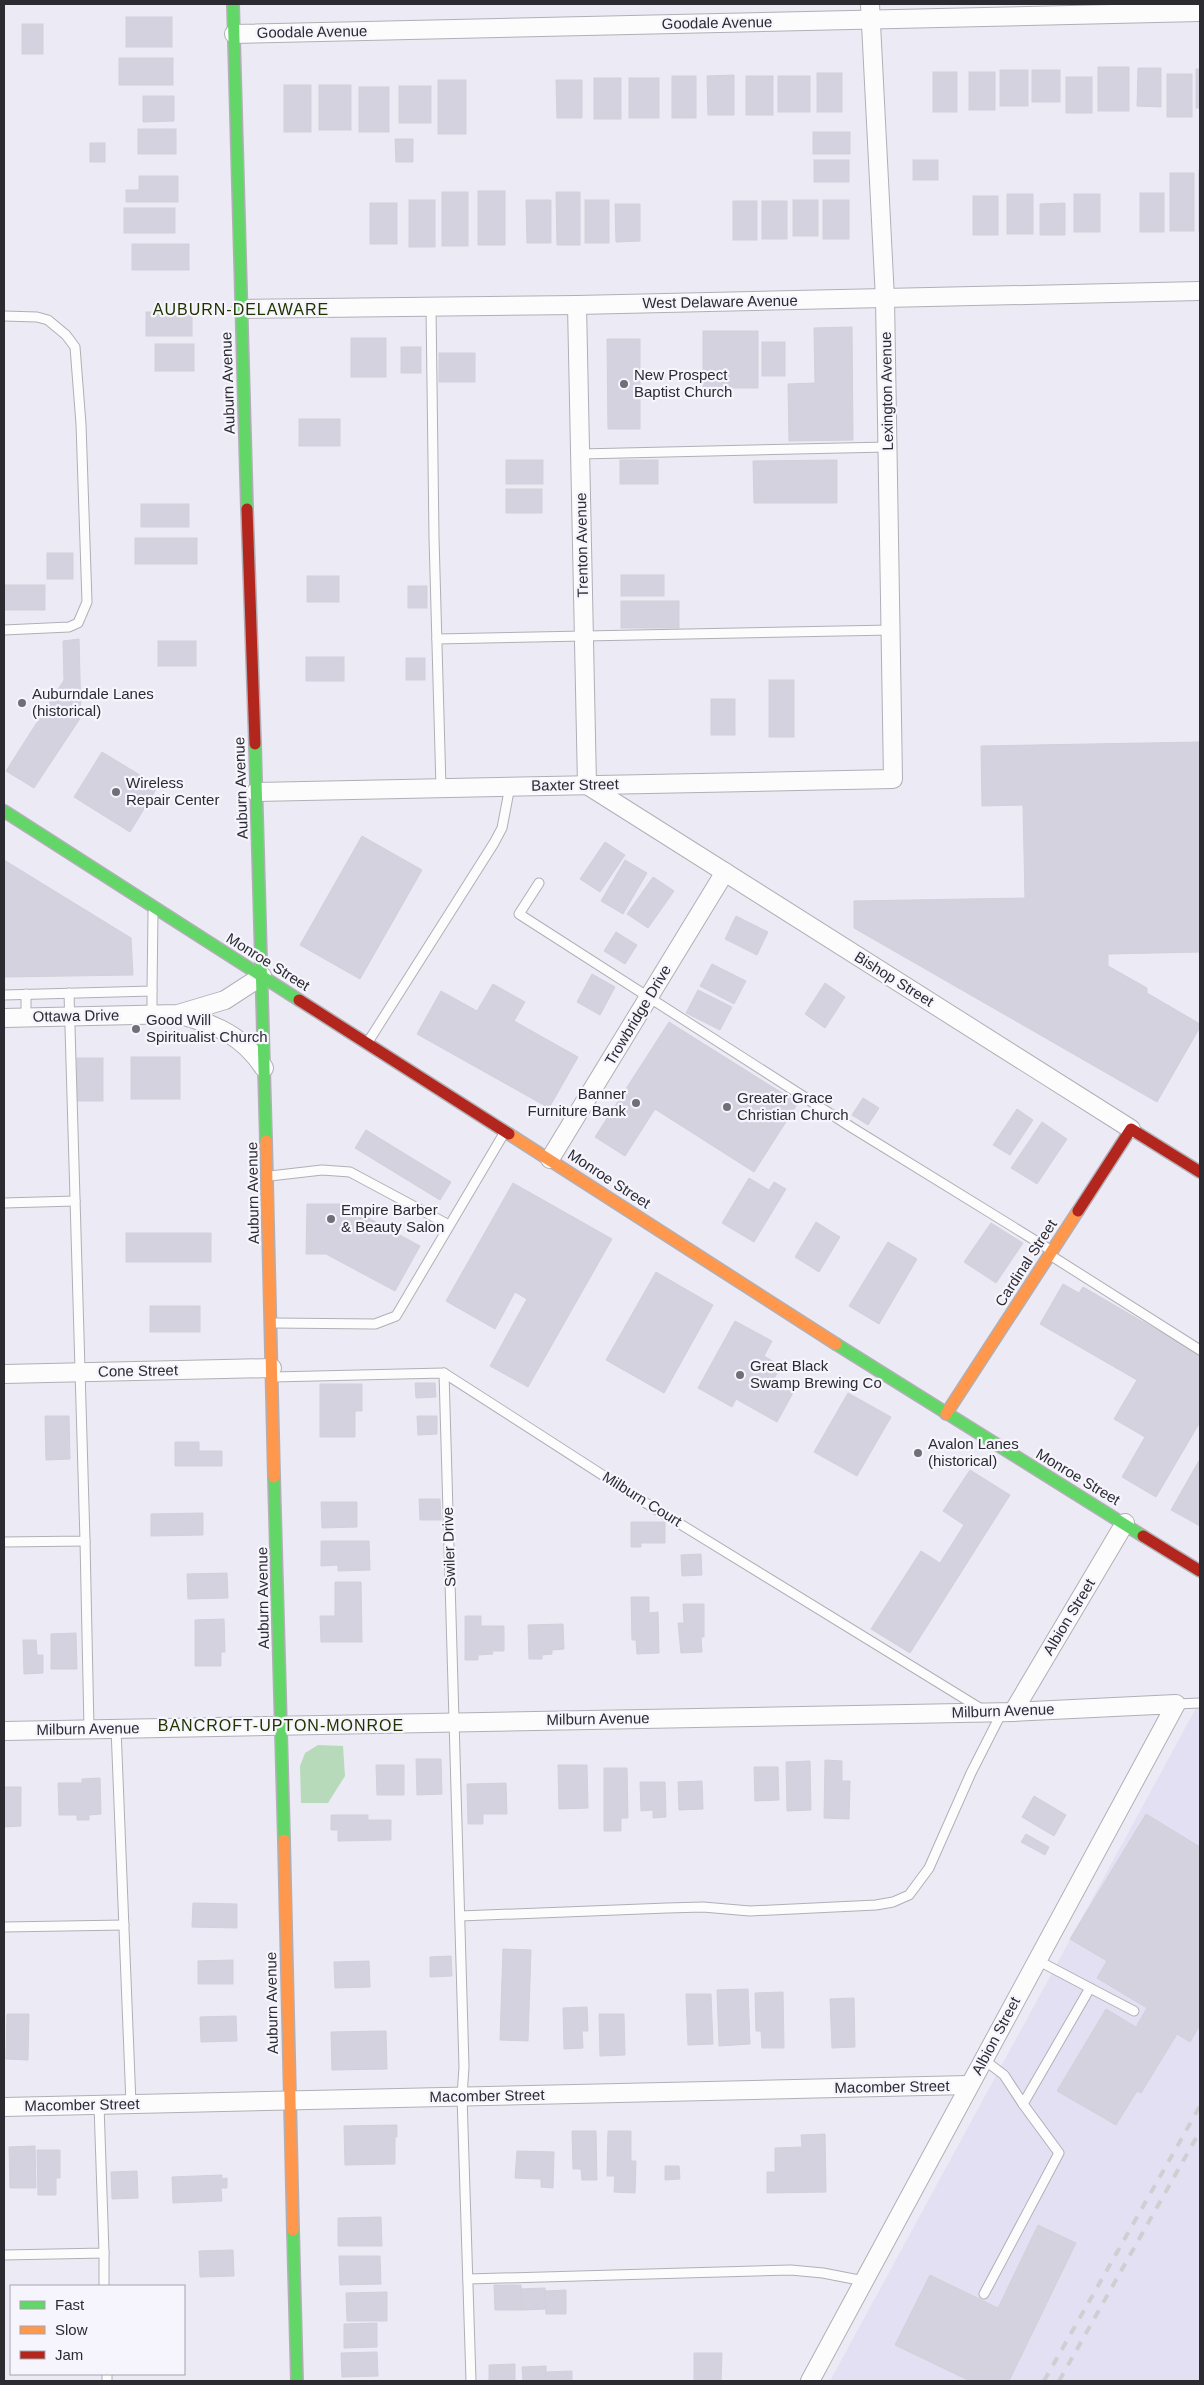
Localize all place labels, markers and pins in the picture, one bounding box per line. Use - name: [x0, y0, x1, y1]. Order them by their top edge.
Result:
- place label: New Prospect Baptist Church: [634, 366, 732, 400]
- marker: New Prospect Baptist Church: [618, 378, 630, 390]
- place label: Auburndale Lanes (historical): [32, 685, 154, 719]
- marker: Auburndale Lanes (historical): [16, 697, 28, 709]
- place label: Wireless Repair Center: [126, 774, 219, 808]
- marker: Wireless Repair Center: [110, 786, 122, 798]
- place label: Good Will Spiritualist Church: [146, 1011, 268, 1045]
- marker: Good Will Spiritualist Church: [130, 1023, 142, 1035]
- place label: Banner Furniture Bank: [528, 1085, 626, 1119]
- place label: Greater Grace Christian Church: [737, 1089, 849, 1123]
- marker: Banner Furniture Bank: [630, 1097, 642, 1109]
- marker: Greater Grace Christian Church: [721, 1101, 733, 1113]
- place label: Empire Barber & Beauty Salon: [341, 1201, 444, 1235]
- marker: Empire Barber & Beauty Salon: [325, 1213, 337, 1225]
- place label: Great Black Swamp Brewing Co: [750, 1357, 882, 1391]
- marker: Great Black Swamp Brewing Co: [734, 1369, 746, 1381]
- place label: Avalon Lanes (historical): [928, 1435, 1019, 1469]
- marker: Avalon Lanes (historical): [912, 1447, 924, 1459]

